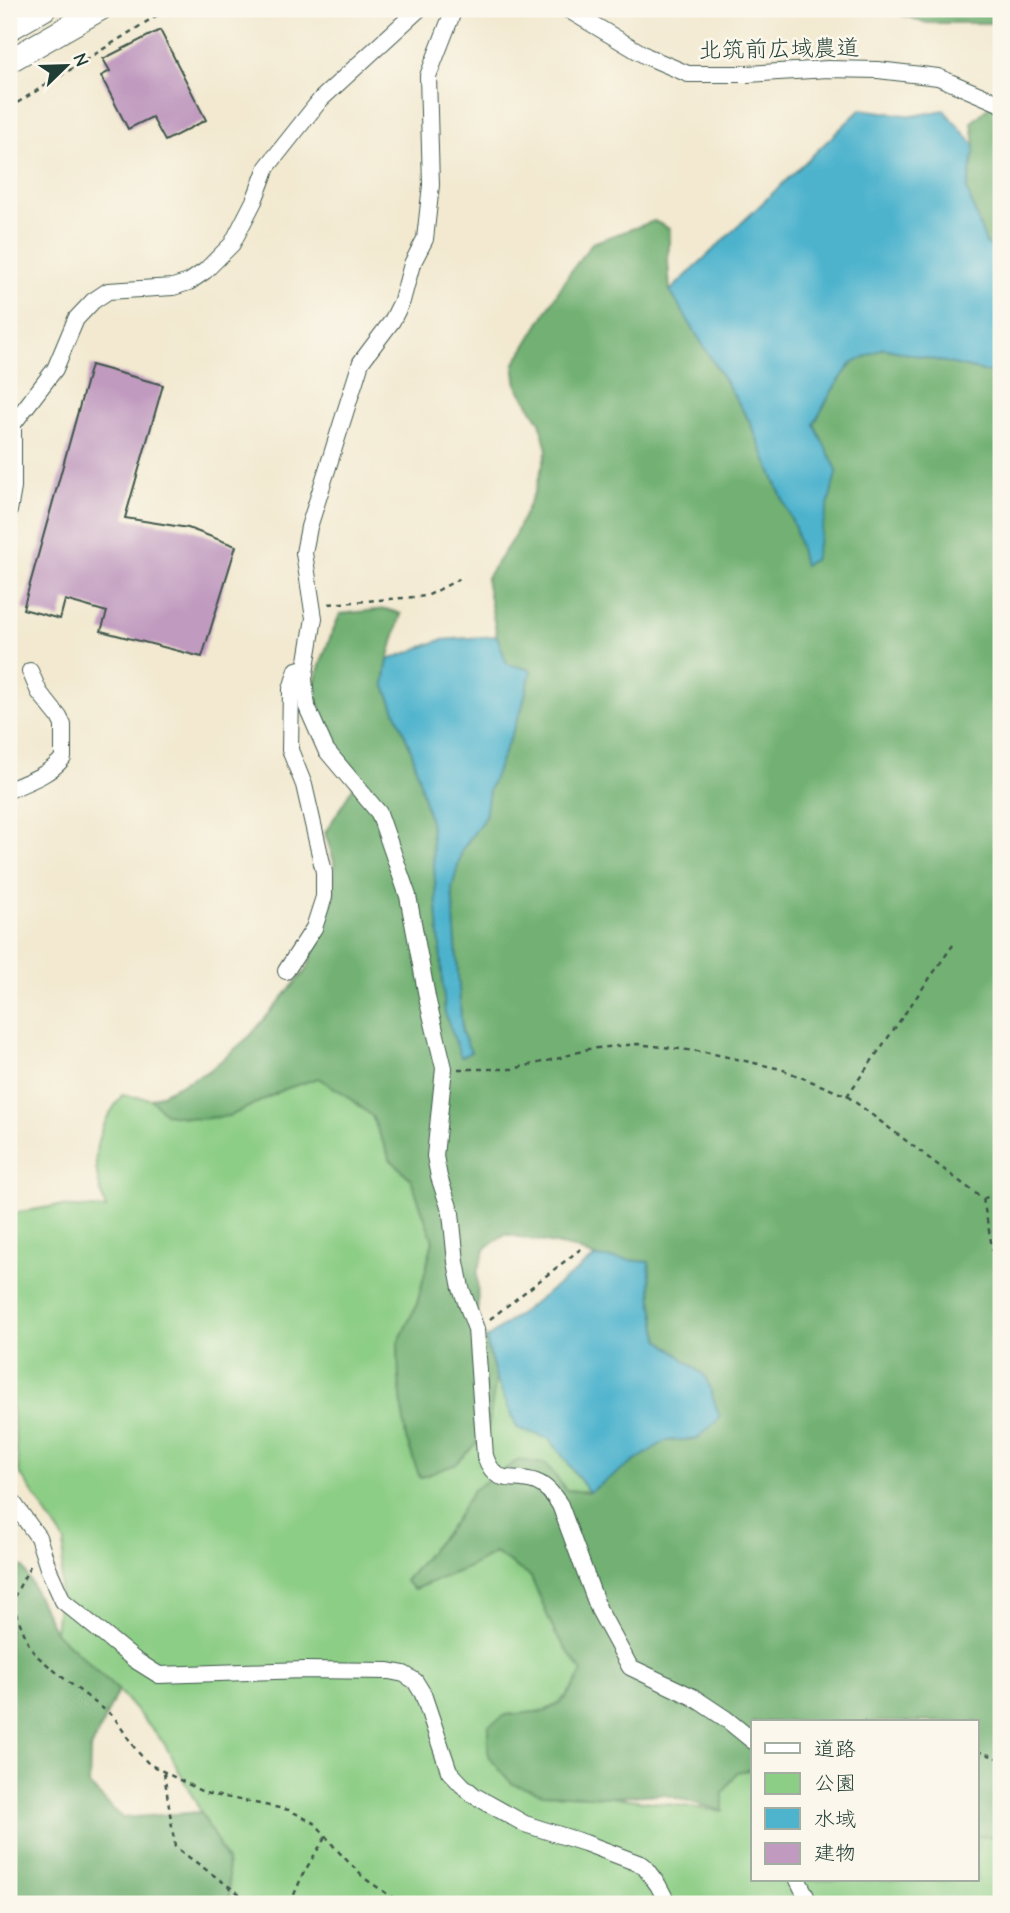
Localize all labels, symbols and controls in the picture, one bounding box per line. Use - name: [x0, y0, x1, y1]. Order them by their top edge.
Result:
- north arrow: [32, 32, 102, 102]
- street label: 北筑前広域農道: [698, 34, 860, 64]
- text: N: [68, 50, 93, 70]
- legend: [751, 1720, 978, 1882]
- text: 道路: [814, 1737, 856, 1761]
- text: 公園: [814, 1771, 856, 1795]
- text: 水域: [814, 1807, 856, 1831]
- text: 建物: [814, 1841, 856, 1865]

